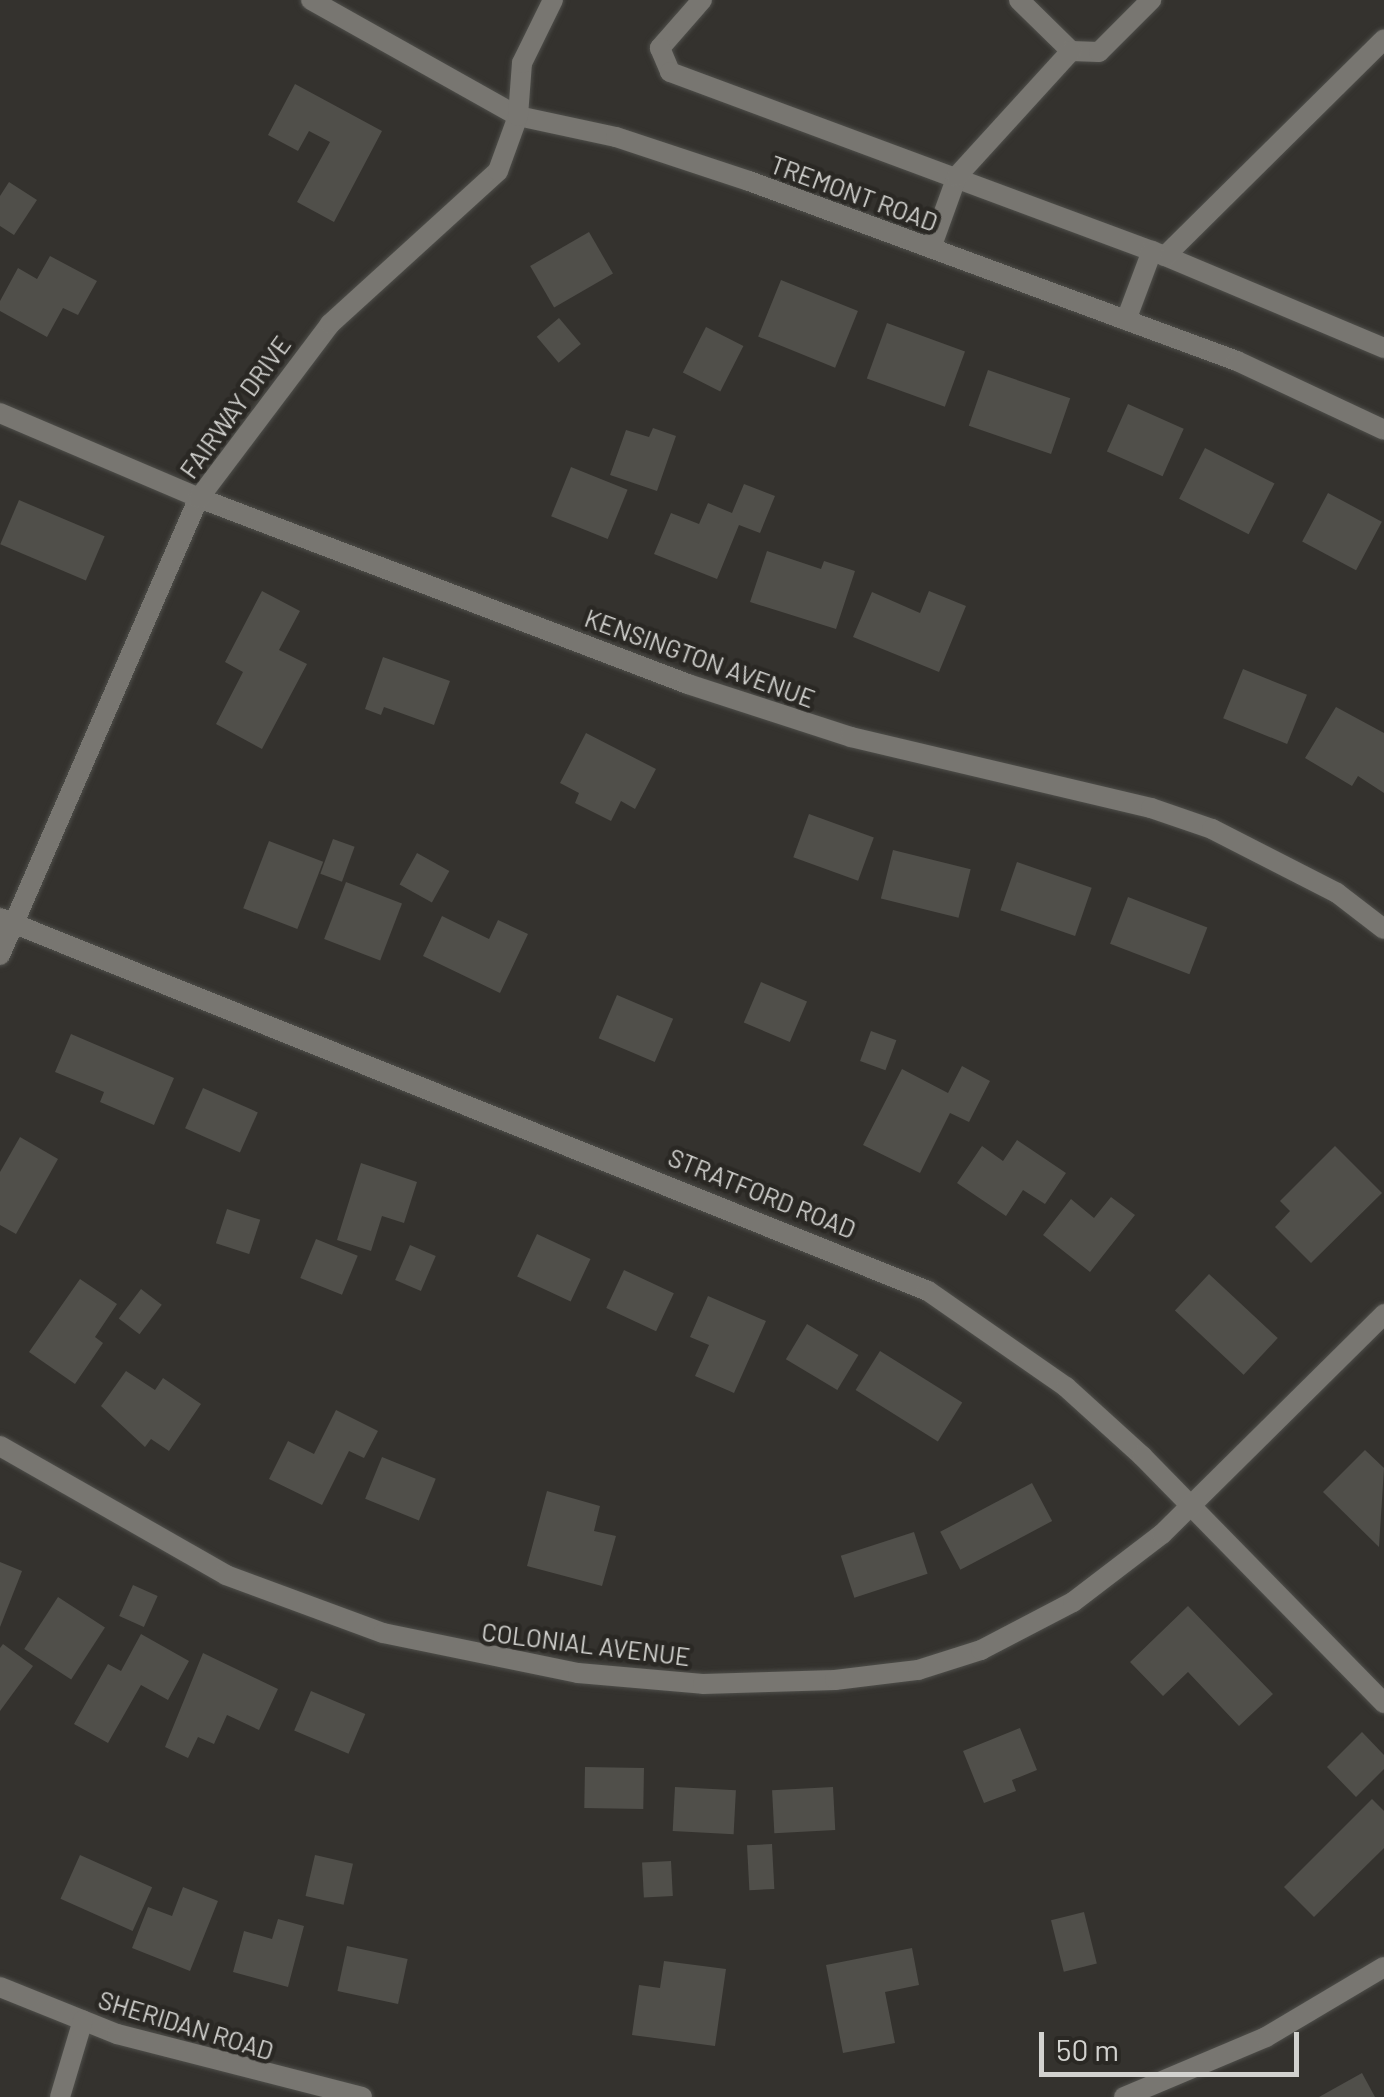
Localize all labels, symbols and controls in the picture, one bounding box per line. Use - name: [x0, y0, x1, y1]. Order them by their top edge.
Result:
- street label: TREMONT ROAD: [766, 149, 942, 237]
- street label: FAIRWAY DRIVE: [173, 330, 297, 484]
- street label: KENSINGTON AVENUE: [581, 602, 819, 714]
- street label: STRATFORD ROAD: [664, 1142, 860, 1244]
- street label: COLONIAL AVENUE: [480, 1616, 692, 1672]
- street label: SHERIDAN ROAD: [95, 1984, 277, 2066]
- scale bar: [1044, 2012, 1304, 2074]
- text: 50 m: [1056, 2031, 1119, 2067]

